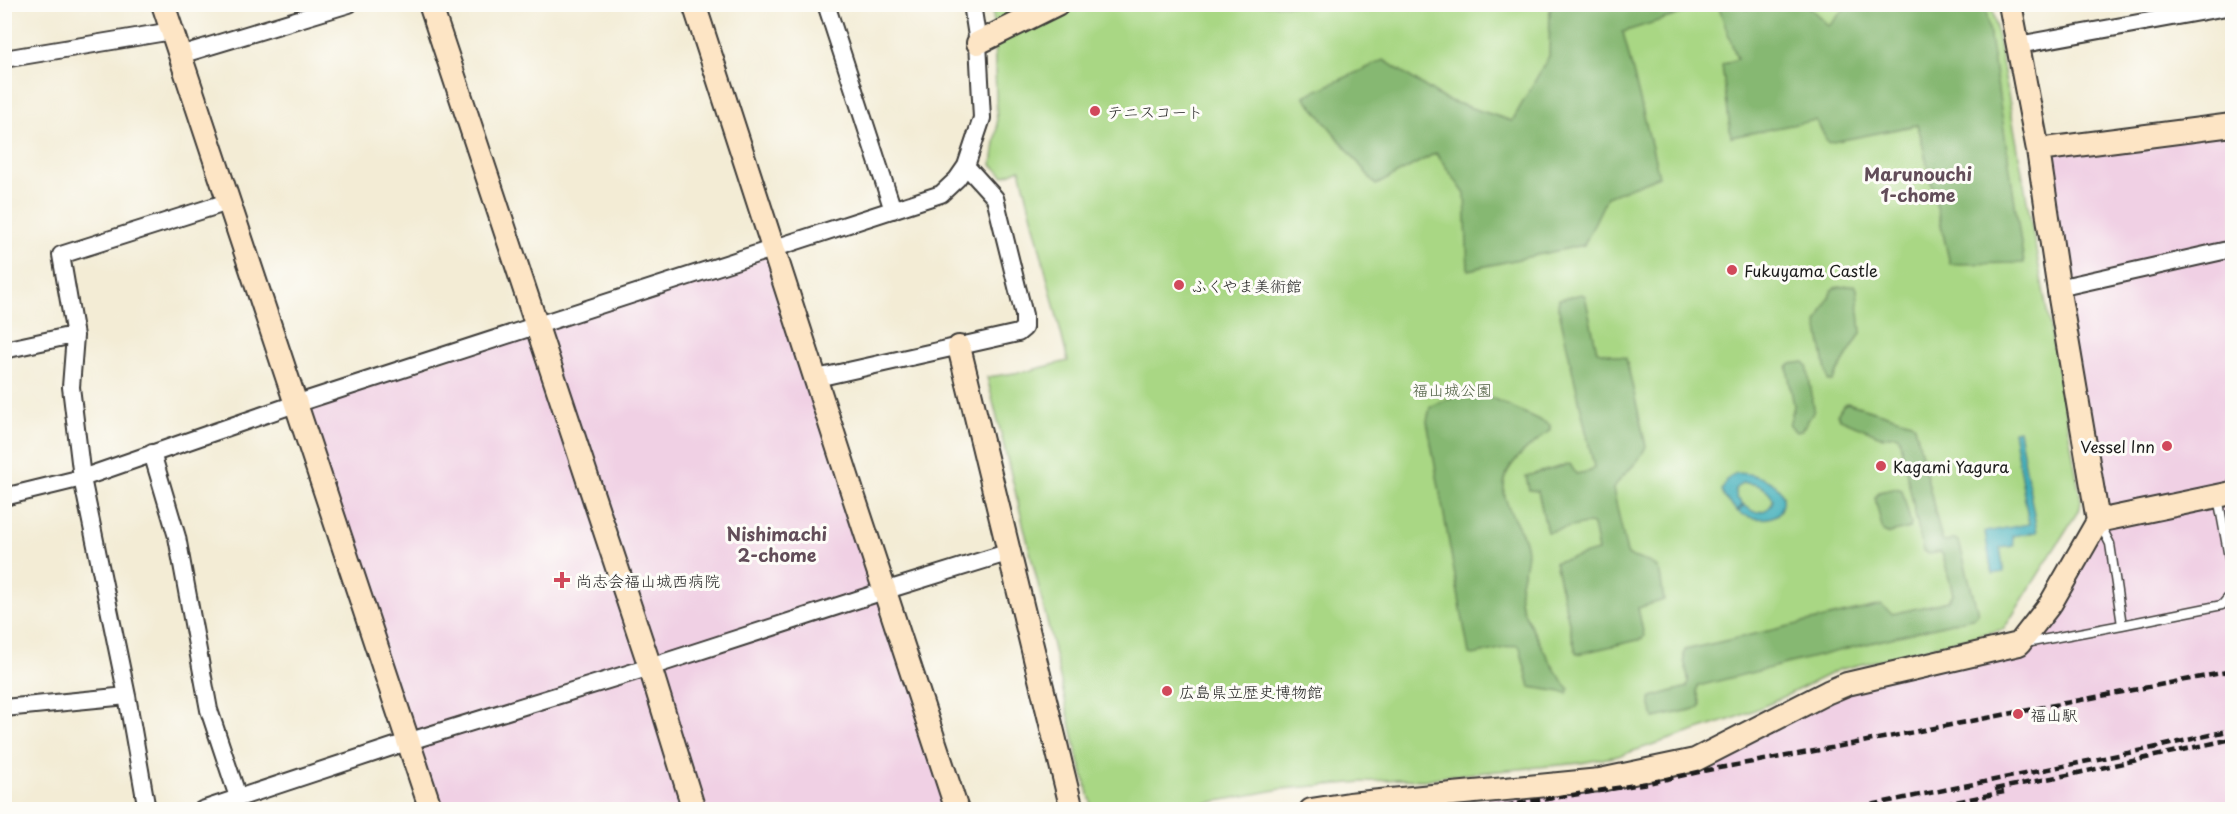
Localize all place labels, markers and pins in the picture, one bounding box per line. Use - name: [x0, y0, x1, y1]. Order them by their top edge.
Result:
- place label: テニスコート: [1107, 99, 1203, 123]
- marker: テニスコート: [1088, 104, 1102, 118]
- place label: Fukuyama Castle: [1744, 258, 1878, 282]
- marker: Fukuyama Castle: [1725, 263, 1739, 277]
- place label: ふくやま美術館: [1191, 273, 1302, 297]
- marker: ふくやま美術館: [1172, 278, 1186, 292]
- place label: Vessel Inn: [2080, 434, 2155, 458]
- marker: Vessel Inn: [2160, 439, 2174, 453]
- place label: Kagami Yagura: [1893, 454, 2009, 478]
- marker: Kagami Yagura: [1874, 459, 1888, 473]
- place label: 尚志会福山城西病院: [576, 568, 720, 592]
- marker: 尚志会福山城西病院: [553, 571, 571, 589]
- place label: 広島県立歴史博物館: [1179, 679, 1323, 703]
- marker: 広島県立歴史博物館: [1160, 684, 1174, 698]
- place label: 福山駅: [2030, 702, 2078, 726]
- marker: 福山駅: [2011, 707, 2025, 721]

